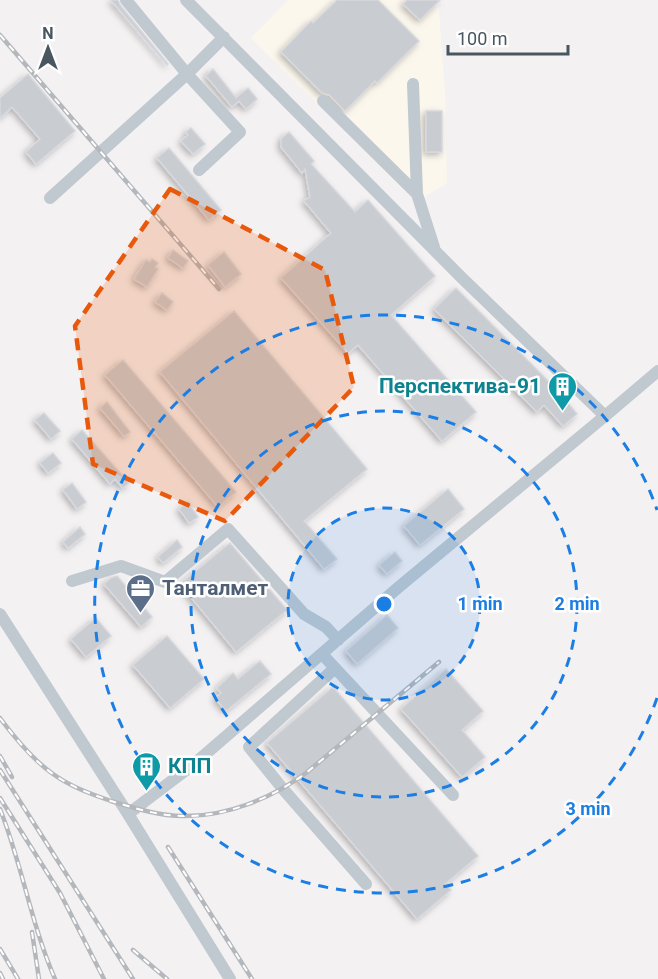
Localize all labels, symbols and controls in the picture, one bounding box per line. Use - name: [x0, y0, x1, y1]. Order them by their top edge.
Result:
- north arrow: [18, 18, 78, 78]
- scale bar: [448, 18, 568, 56]
- text: N: [42, 24, 54, 43]
- text: 100 m: [457, 28, 508, 49]
- building icon: Перспектива-91: [546, 370, 578, 412]
- place label: Перспектива-91: [379, 374, 541, 398]
- office icon: Танталмет: [125, 572, 157, 614]
- place label: Танталмет: [162, 576, 268, 600]
- text: 1 min: [457, 593, 503, 614]
- text: 2 min: [554, 593, 600, 614]
- centre of rings: [374, 594, 394, 614]
- building icon: КПП: [131, 750, 163, 792]
- place label: КПП: [168, 754, 211, 778]
- text: 3 min: [565, 798, 611, 819]

